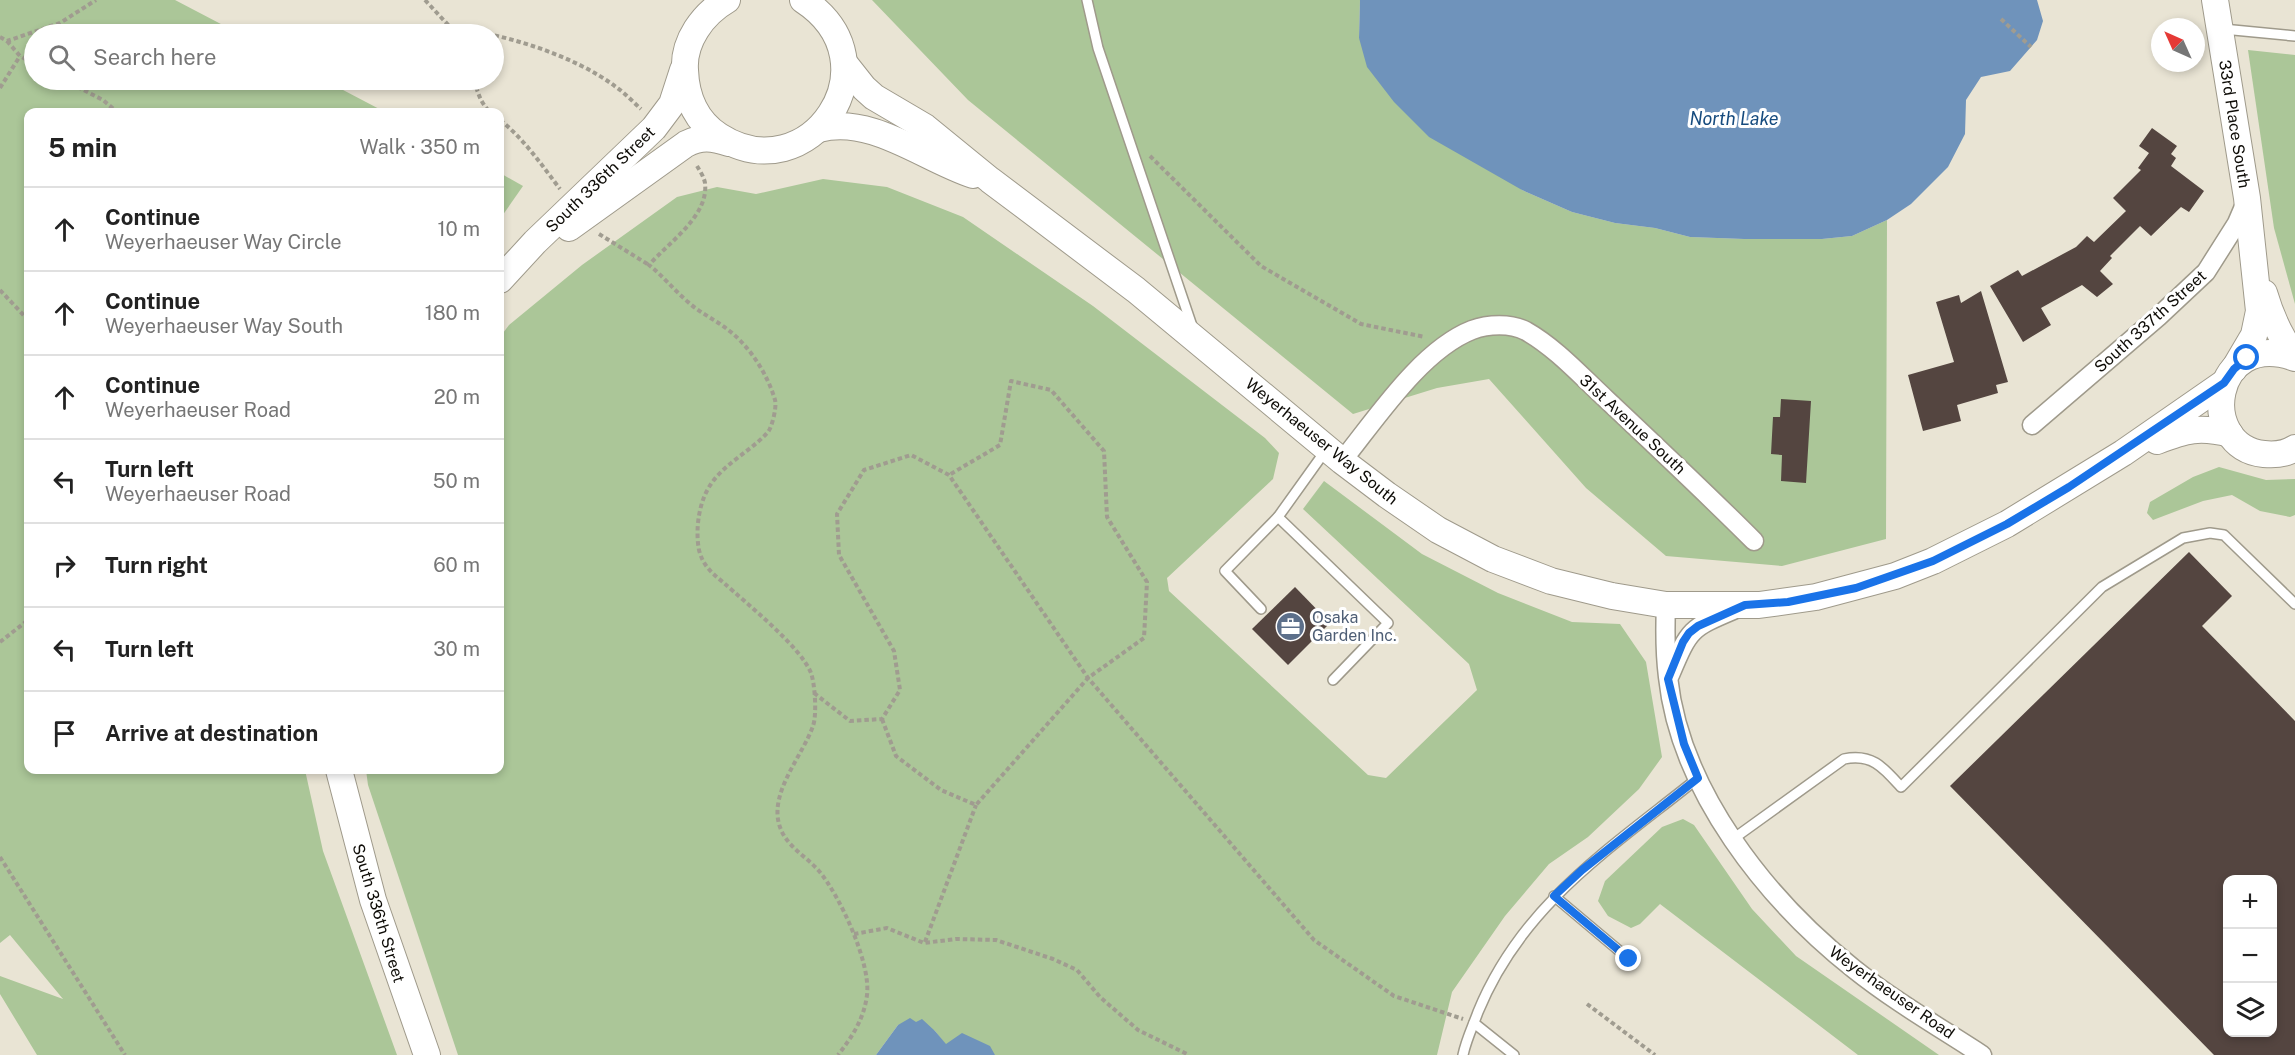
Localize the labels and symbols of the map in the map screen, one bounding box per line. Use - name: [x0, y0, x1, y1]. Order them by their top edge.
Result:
- north arrow: [2151, 18, 2205, 72]
- street label: 33rd Place South: [2215, 59, 2254, 189]
- water label: North Lake: [1689, 108, 1779, 129]
- street label: South 336th Street: [542, 122, 659, 236]
- street label: South 337th Street: [2091, 266, 2210, 377]
- route start: [2233, 344, 2259, 370]
- street label: 31st Avenue South: [1576, 370, 1690, 478]
- street label: Weyerhaeuser Way South: [1242, 374, 1402, 509]
- place label: Osaka Garden Inc.: [1312, 608, 1397, 645]
- office icon: Osaka Garden Inc.: [1275, 610, 1307, 642]
- street label: South 336th Street: [348, 841, 409, 985]
- street label: Weyerhaeuser Road: [1825, 942, 1958, 1043]
- route end: [1615, 945, 1641, 971]

